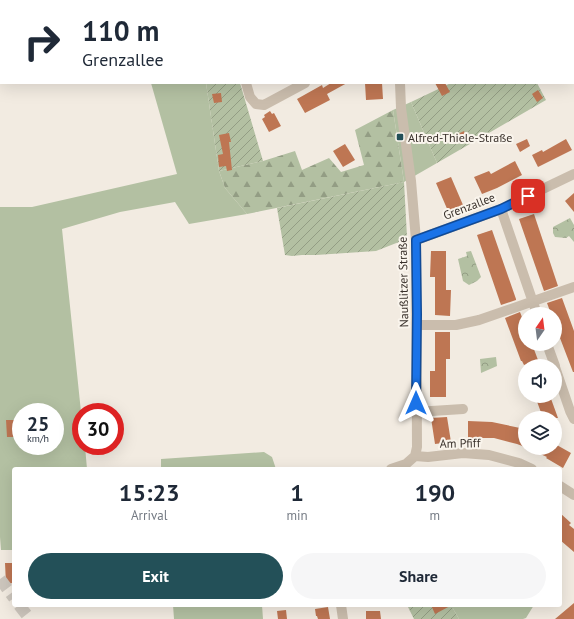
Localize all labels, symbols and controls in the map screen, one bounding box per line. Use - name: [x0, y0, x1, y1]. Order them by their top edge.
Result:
- text: 110 m: [82, 12, 159, 49]
- icon: right: [16, 16, 68, 68]
- text: Grenzallee: [82, 48, 164, 71]
- place label: Alfred-Thiele-Straße: [408, 130, 512, 145]
- marker: Alfred-Thiele-Straße: [395, 132, 405, 142]
- pin: [511, 179, 545, 213]
- icon: arrive: [517, 185, 539, 207]
- street label: Grenzallee: [441, 189, 497, 223]
- street label: Naußlitzer Straße: [395, 237, 411, 327]
- north arrow: [518, 307, 562, 351]
- map controls: [518, 307, 562, 455]
- button: sound: [518, 359, 562, 403]
- position arrow: [395, 382, 437, 424]
- speed limit sign: 30: [72, 403, 124, 455]
- text: 25: [27, 411, 49, 437]
- button: layers: [518, 411, 562, 455]
- text: km/h: [27, 432, 49, 445]
- street label: Am Pfiff: [439, 435, 482, 451]
- text: 15:23: [119, 477, 180, 508]
- text: 1: [290, 477, 304, 508]
- text: 190: [414, 477, 455, 508]
- text: Arrival: [131, 507, 167, 524]
- text: min: [286, 507, 308, 524]
- text: m: [430, 507, 440, 524]
- button: Exit: [28, 553, 283, 599]
- button: Share: [291, 553, 546, 599]

